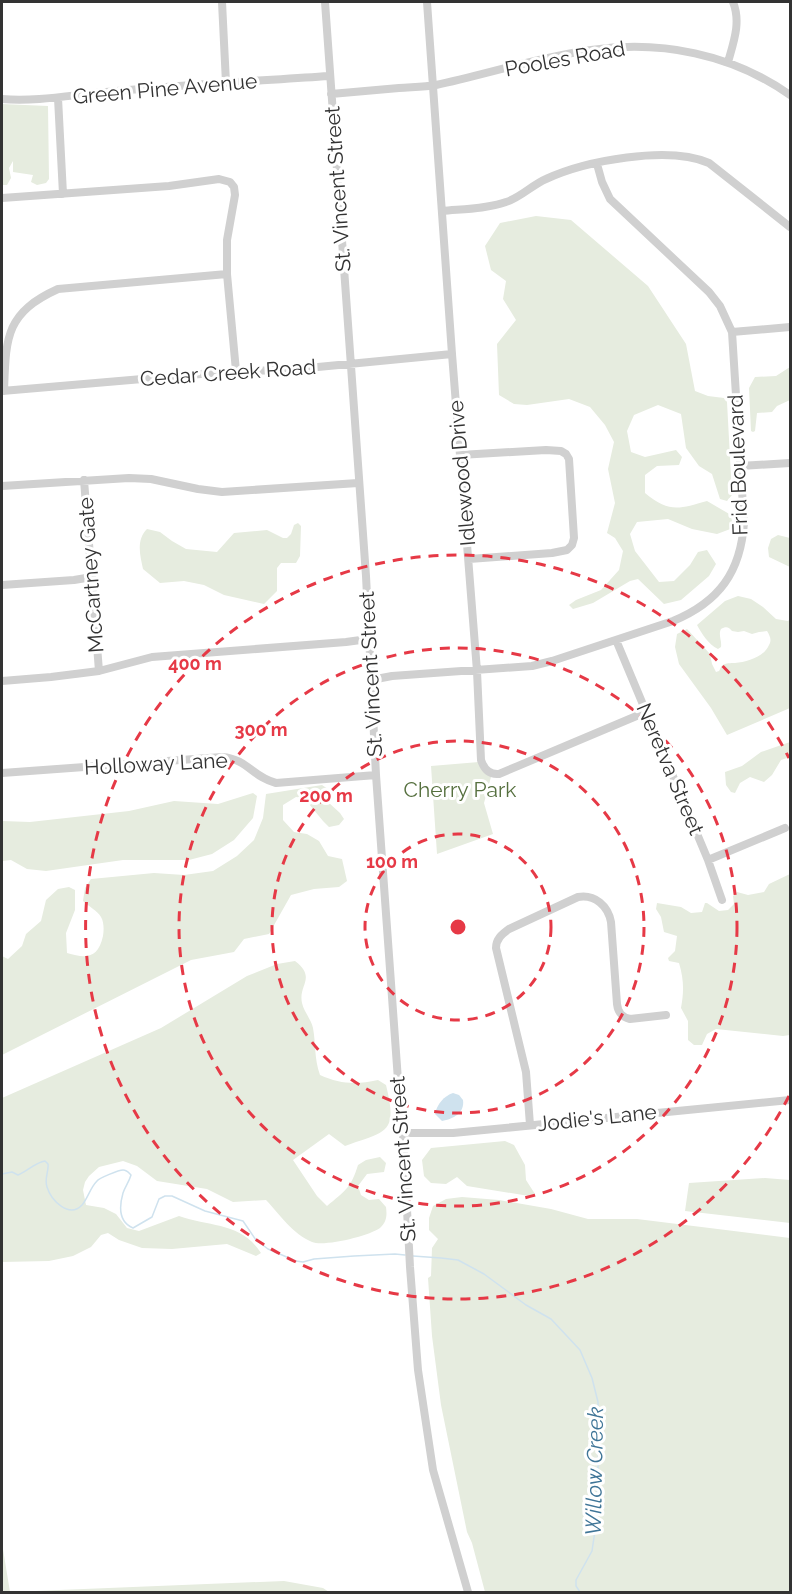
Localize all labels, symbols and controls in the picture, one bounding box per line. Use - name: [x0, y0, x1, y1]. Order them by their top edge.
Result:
- street label: Pooles Road: [503, 36, 627, 81]
- street label: Green Pine Avenue: [72, 68, 258, 109]
- street label: St. Vincent Street: [319, 105, 356, 273]
- street label: Cedar Creek Road: [139, 354, 317, 391]
- street label: Frid Boulevard: [723, 394, 752, 536]
- street label: Idlewood Drive: [443, 399, 480, 547]
- street label: McCartney Gate: [73, 496, 108, 654]
- street label: St. Vincent Street: [354, 591, 387, 757]
- text: 400 m: [168, 653, 222, 674]
- street label: Neretva Street: [631, 699, 709, 838]
- text: 300 m: [234, 719, 288, 740]
- street label: Holloway Lane: [84, 747, 228, 780]
- park label: Cherry Park: [404, 777, 516, 802]
- text: 200 m: [299, 785, 353, 806]
- text: 100 m: [366, 851, 418, 872]
- centre of rings: [448, 917, 468, 937]
- street label: St. Vincent Street: [384, 1075, 421, 1243]
- street label: Jodie's Lane: [536, 1099, 658, 1136]
- water label: Willow Creek: [580, 1406, 608, 1536]

